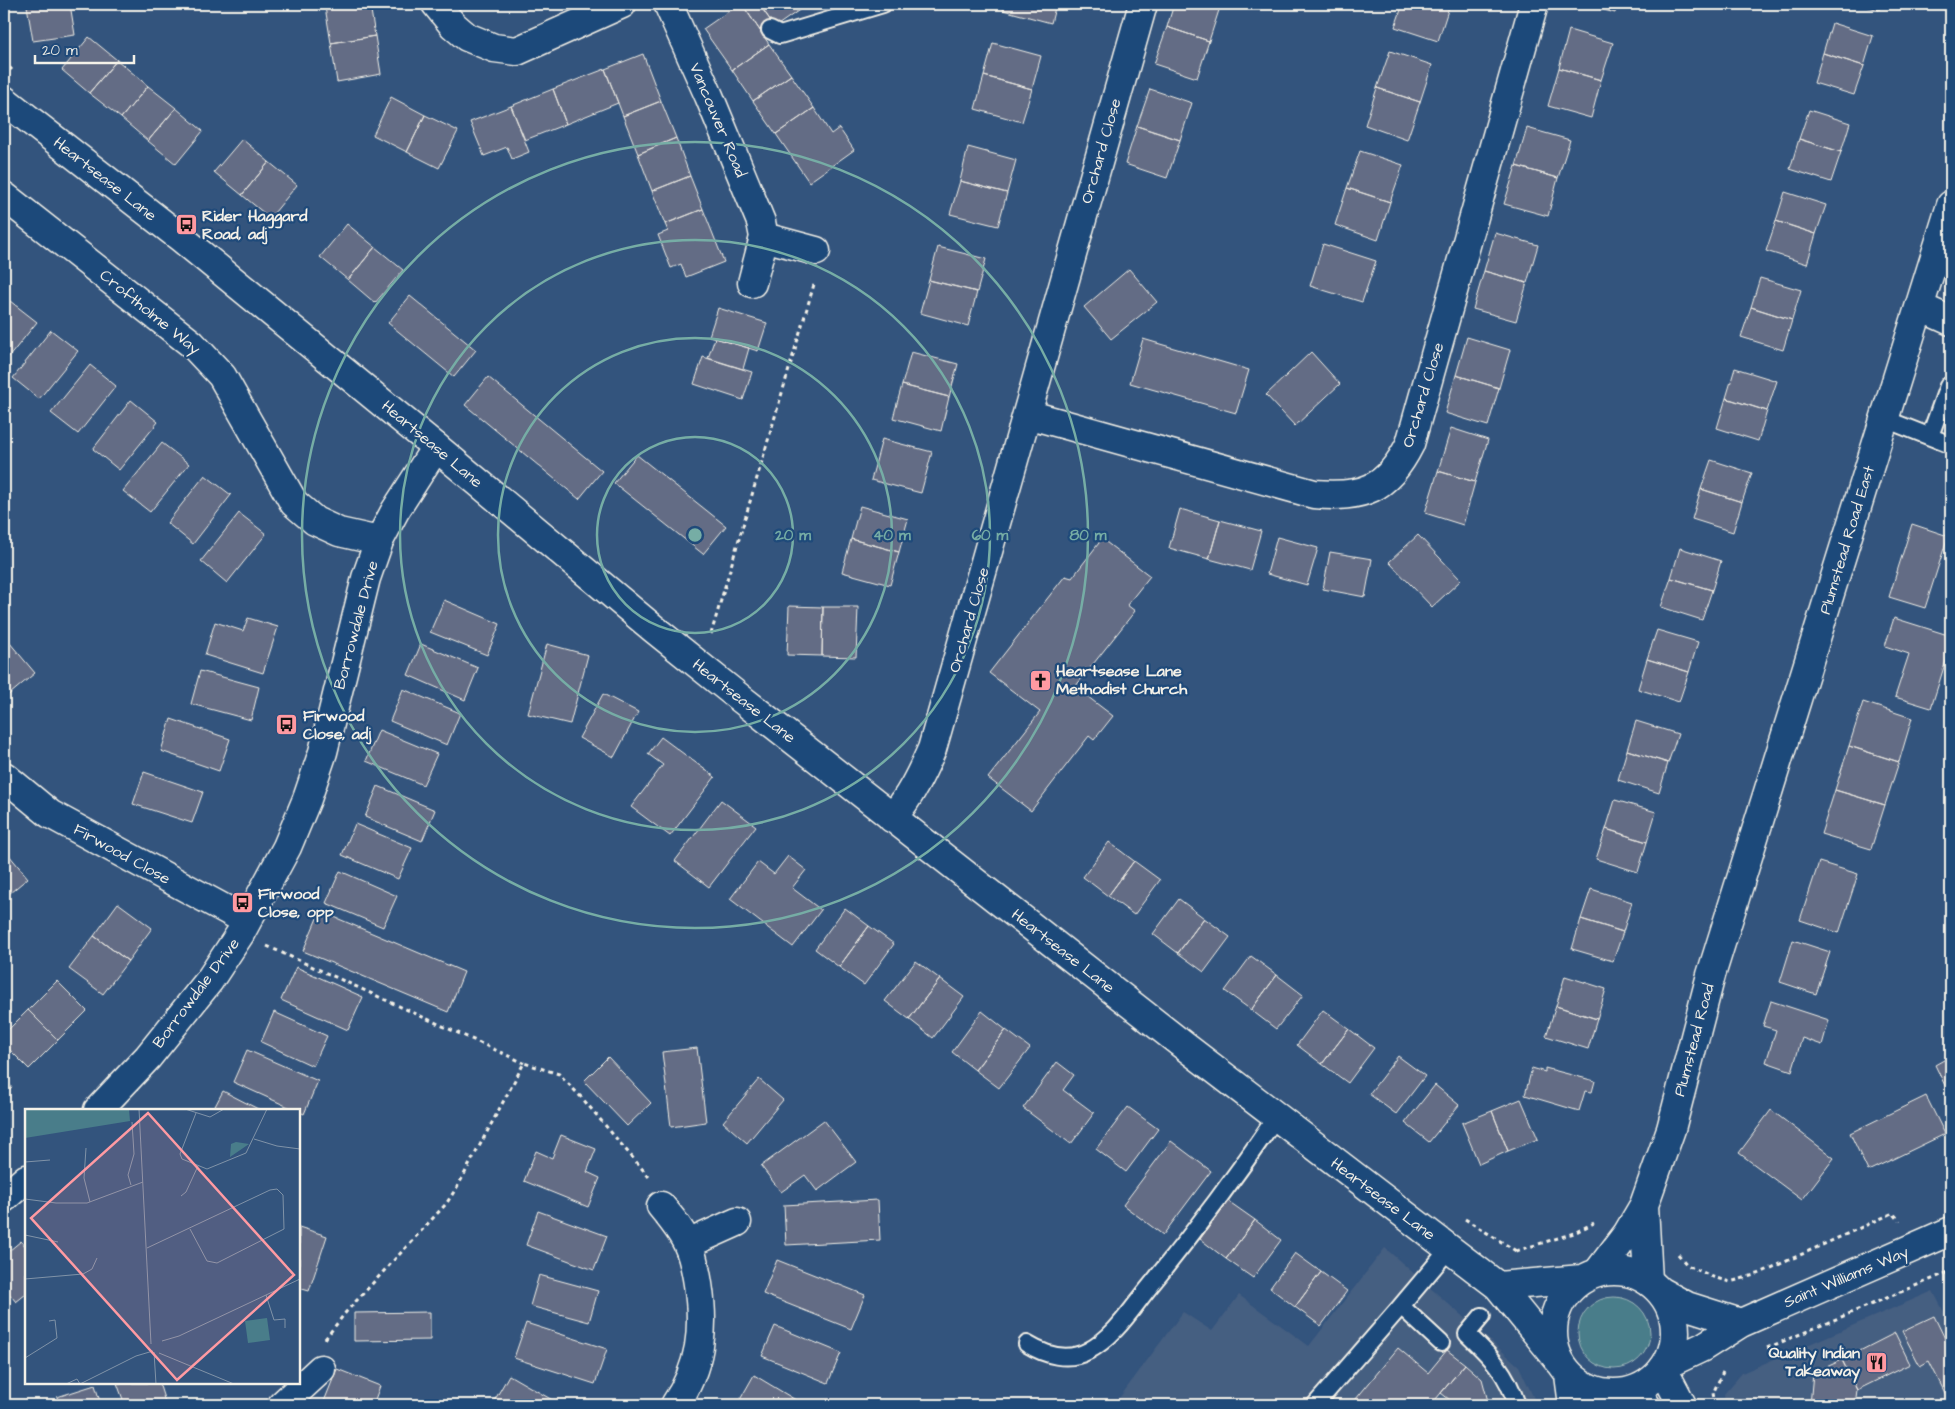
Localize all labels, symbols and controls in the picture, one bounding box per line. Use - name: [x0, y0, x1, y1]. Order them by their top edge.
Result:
- scale bar: [35, 32, 134, 64]
- text: 20 m: [42, 40, 78, 61]
- street label: Vancouver Road: [684, 59, 752, 181]
- street label: Orchard Close: [1075, 95, 1127, 206]
- street label: Heartsease Lane: [49, 132, 162, 227]
- place label: Rider Haggard Road, adj: [202, 205, 308, 245]
- bus stop icon: Rider Haggard Road, adj: [174, 213, 198, 237]
- street label: Croftholme Way: [94, 264, 205, 360]
- street label: Orchard Close: [1397, 339, 1450, 450]
- street label: Heartsease Lane: [377, 395, 487, 493]
- street label: Plumstead Road East: [1814, 462, 1880, 617]
- text: 20 m: [774, 525, 811, 546]
- text: 40 m: [873, 525, 911, 546]
- text: 60 m: [972, 525, 1009, 546]
- text: 80 m: [1070, 525, 1107, 546]
- centre of rings: [686, 526, 704, 544]
- street label: Borrowdale Drive: [328, 558, 384, 692]
- street label: Orchard Close: [943, 564, 995, 675]
- street label: Heartsease Lane: [688, 654, 801, 749]
- place label: Heartsease Lane Methodist Church: [1056, 660, 1188, 700]
- church icon: Heartsease Lane Methodist Church: [1028, 668, 1052, 692]
- place label: Firwood Close, adj: [303, 705, 372, 745]
- bus stop icon: Firwood Close, adj: [275, 713, 299, 737]
- street label: Firwood Close: [70, 818, 175, 890]
- place label: Firwood Close, opp: [258, 883, 334, 923]
- bus stop icon: Firwood Close, opp: [230, 891, 254, 915]
- street label: Heartsease Lane: [1007, 904, 1120, 999]
- street label: Borrowdale Drive: [147, 933, 245, 1053]
- street label: Plumstead Road: [1668, 981, 1720, 1099]
- inset map: [25, 1109, 300, 1384]
- street label: Heartsease Lane: [1326, 1152, 1440, 1246]
- street label: Saint Williams Way: [1780, 1241, 1912, 1314]
- place label: Quality Indian Takeaway: [1769, 1342, 1860, 1383]
- restaurant icon: Quality Indian Takeaway: [1864, 1350, 1888, 1374]

